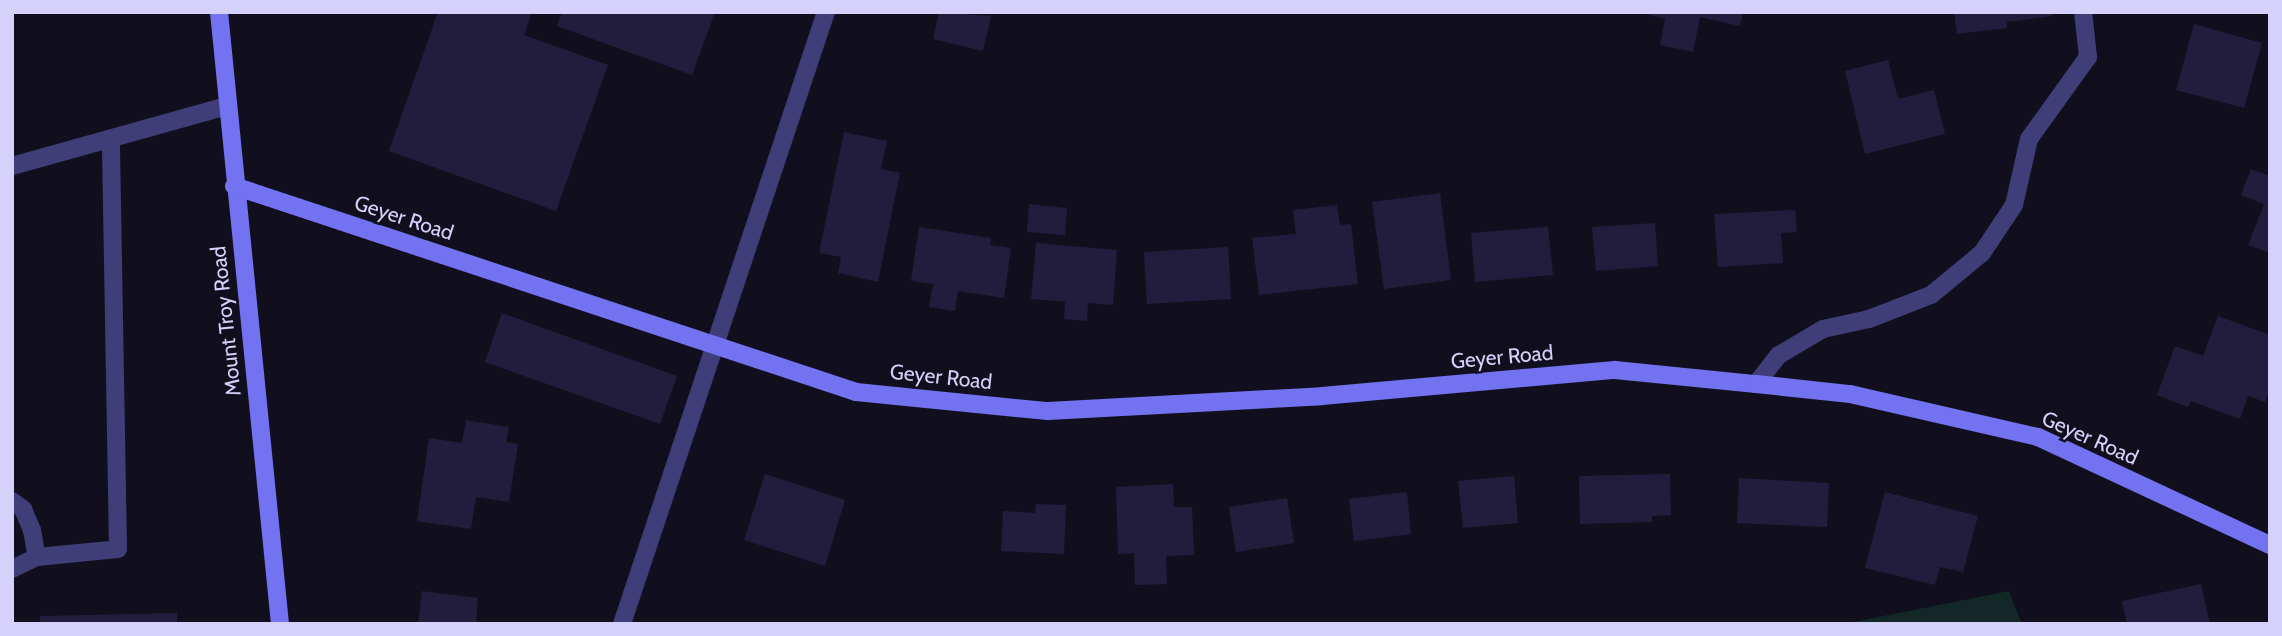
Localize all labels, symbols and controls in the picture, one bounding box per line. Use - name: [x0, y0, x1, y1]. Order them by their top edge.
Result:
- street label: Geyer Road: [351, 190, 457, 246]
- street label: Mount Troy Road: [206, 245, 246, 397]
- street label: Geyer Road: [1450, 340, 1554, 374]
- street label: Geyer Road: [889, 359, 993, 395]
- street label: Geyer Road: [2038, 406, 2142, 470]

